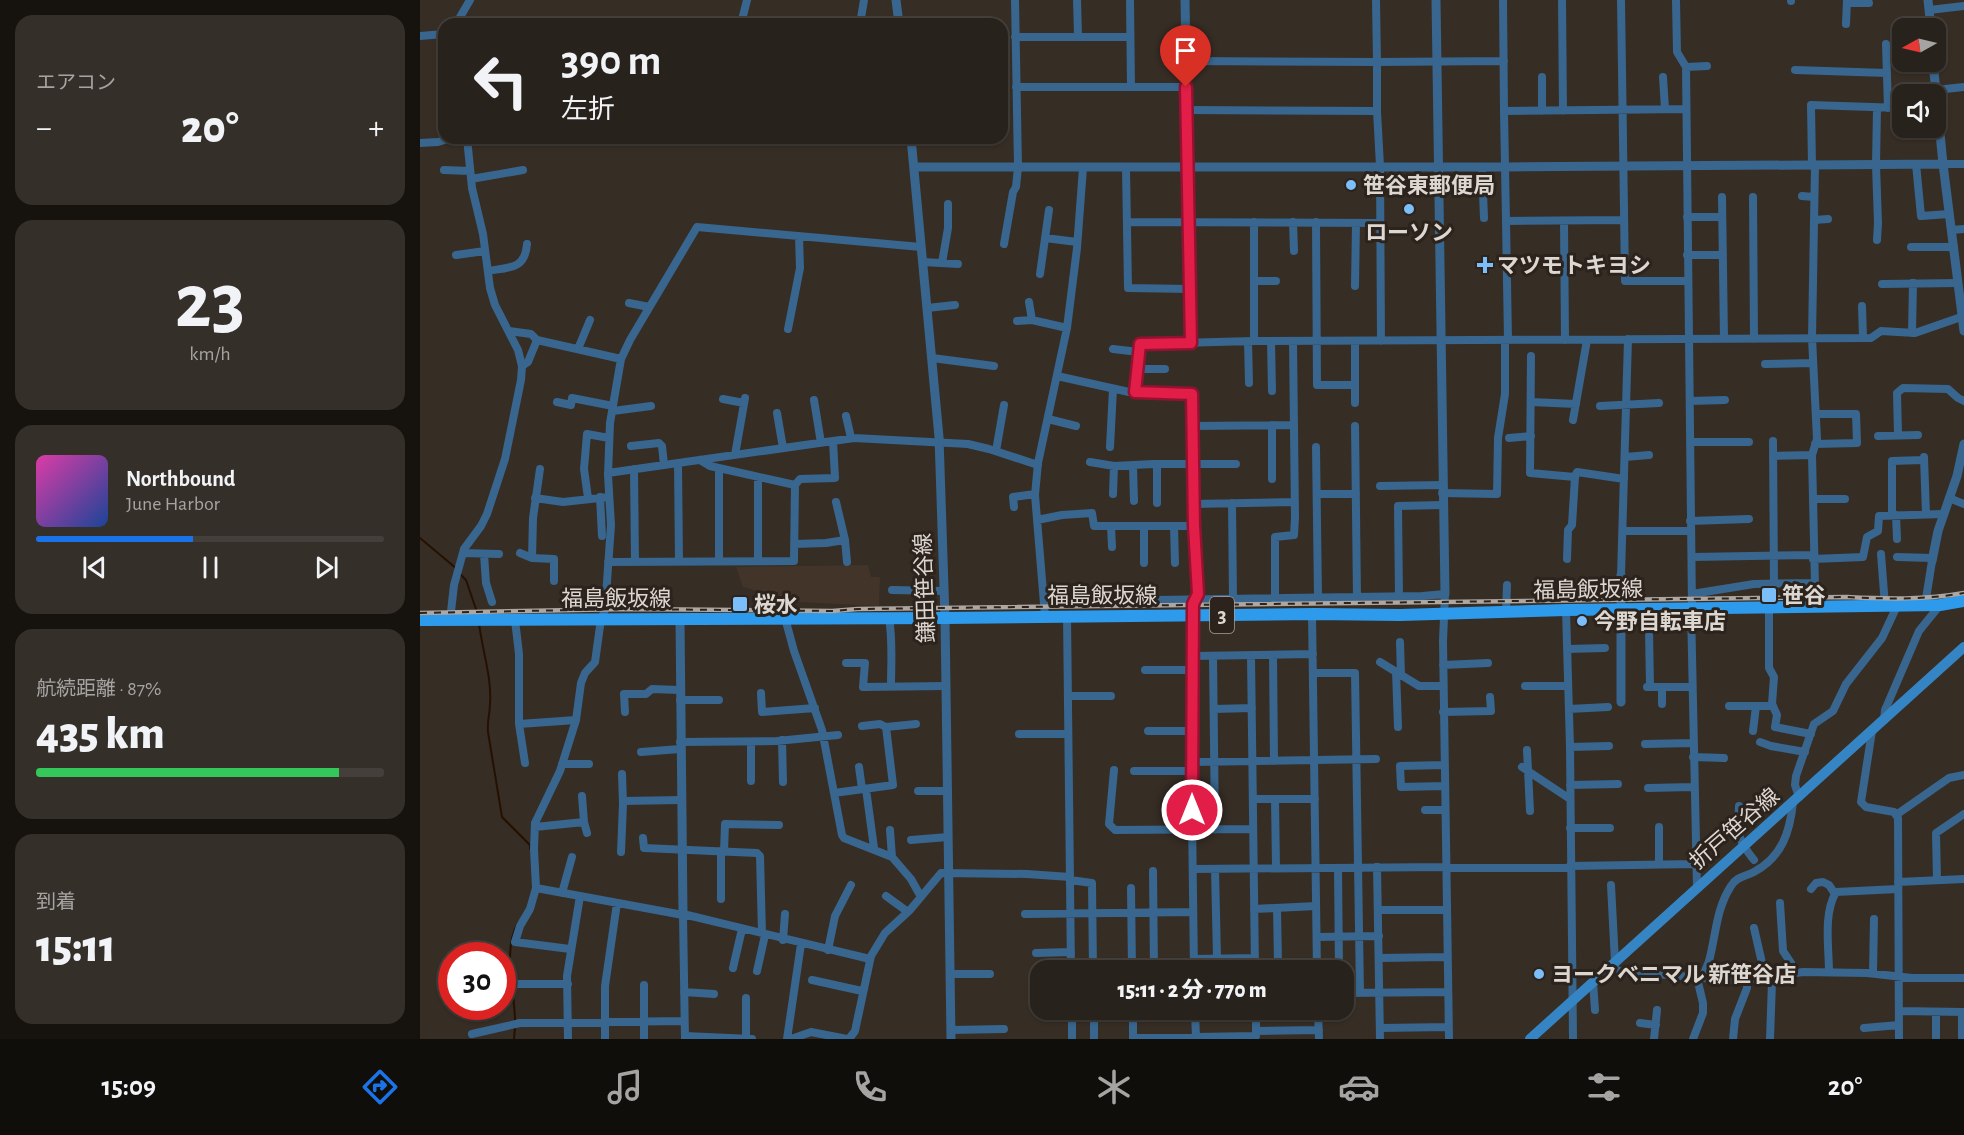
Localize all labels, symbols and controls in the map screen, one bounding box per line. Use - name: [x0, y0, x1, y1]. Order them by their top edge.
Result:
- north arrow: [1892, 18, 1946, 72]
- map controls: [1892, 18, 1946, 138]
- pin: [1160, 25, 1211, 87]
- icon: arrive: [1169, 34, 1202, 67]
- text: 390 m: [561, 40, 662, 82]
- icon: left: [462, 42, 540, 120]
- text: エアコン: [36, 73, 116, 93]
- button: sound: [1892, 84, 1946, 138]
- text: 左折: [561, 96, 615, 123]
- text: 20°: [181, 106, 239, 151]
- text: −: [36, 112, 52, 145]
- text: +: [368, 112, 384, 145]
- place label: 笹谷東郵便局: [1363, 174, 1495, 197]
- marker: 笹谷東郵便局: [1344, 178, 1358, 192]
- marker: ローソン: [1402, 202, 1416, 216]
- place label: ローソン: [1365, 222, 1453, 244]
- place label: マツモトキヨシ: [1497, 255, 1651, 277]
- marker: マツモトキヨシ: [1478, 258, 1492, 272]
- text: 23: [175, 264, 245, 342]
- text: km/h: [189, 344, 231, 364]
- text: Northbound: [126, 468, 235, 490]
- text: June Harbor: [126, 494, 220, 514]
- street label: 鎌田笹谷線: [911, 533, 938, 643]
- icon: previous: [78, 551, 111, 584]
- icon: pause: [194, 551, 227, 584]
- icon: next: [310, 551, 343, 584]
- street label: 福島飯坂線: [1533, 577, 1643, 602]
- street label: 福島飯坂線: [1047, 584, 1157, 607]
- place label: 笹谷: [1782, 584, 1826, 607]
- marker: 笹谷: [1760, 586, 1778, 604]
- street label: 福島飯坂線: [561, 587, 671, 610]
- place label: 桜水: [754, 593, 798, 616]
- marker: 桜水: [731, 595, 749, 613]
- road number: 3: [1210, 597, 1234, 633]
- place label: 今野自転車店: [1594, 610, 1726, 633]
- marker: 今野自転車店: [1575, 614, 1589, 628]
- text: 航続距離 · 87%: [36, 679, 161, 699]
- text: 435 km: [36, 712, 165, 757]
- position arrow: [1160, 778, 1224, 842]
- street label: 折戸笹谷線: [1685, 784, 1783, 873]
- text: 到着: [36, 892, 76, 912]
- text: 15:11: [36, 925, 116, 970]
- speed limit sign: 30: [438, 942, 516, 1020]
- place label: ヨークベニマル 新笹谷店: [1551, 963, 1796, 986]
- marker: ヨークベニマル 新笹谷店: [1532, 967, 1546, 981]
- text: 15:11 · 2 分 · 770 m: [1117, 979, 1267, 1001]
- icon: directions: [359, 1066, 401, 1108]
- icon: music: [604, 1066, 646, 1108]
- icon: phone: [849, 1066, 891, 1108]
- icon: climate: [1093, 1066, 1135, 1108]
- icon: car: [1338, 1066, 1380, 1108]
- icon: filters: [1583, 1066, 1625, 1108]
- text: 15:09: [101, 1073, 156, 1100]
- text: 20°: [1828, 1073, 1862, 1100]

